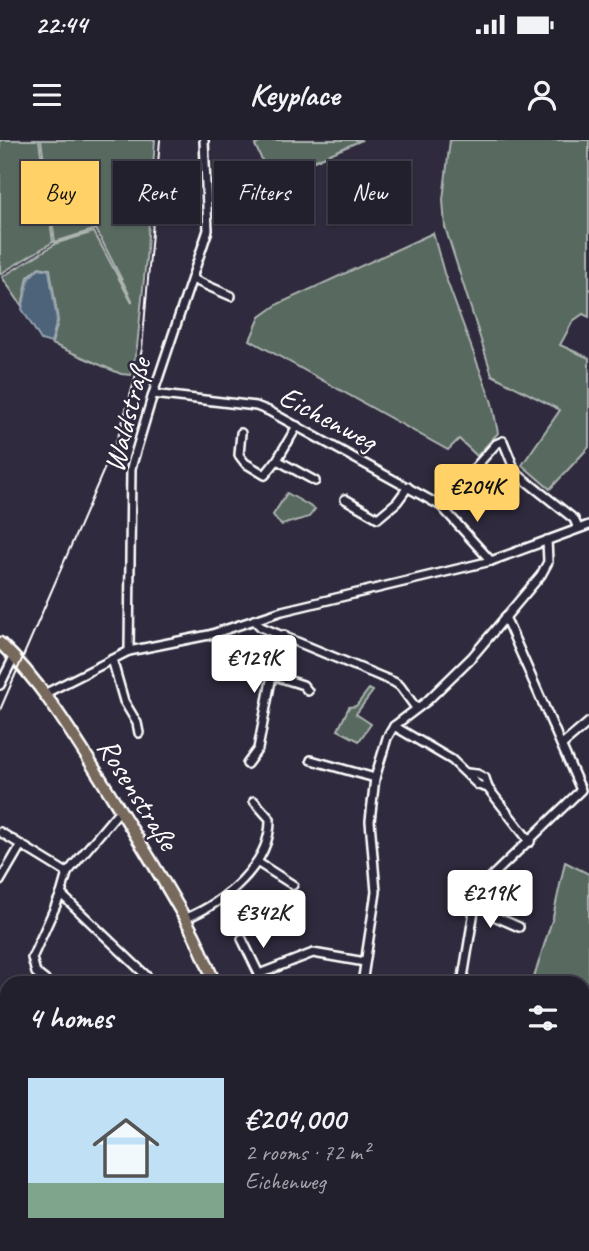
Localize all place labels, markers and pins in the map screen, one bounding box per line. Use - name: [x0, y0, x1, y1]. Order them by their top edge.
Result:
- pin: €204K: [428, 464, 526, 524]
- pin: €129K: [205, 636, 303, 695]
- pin: €219K: [441, 870, 539, 930]
- pin: €342K: [214, 890, 312, 950]

